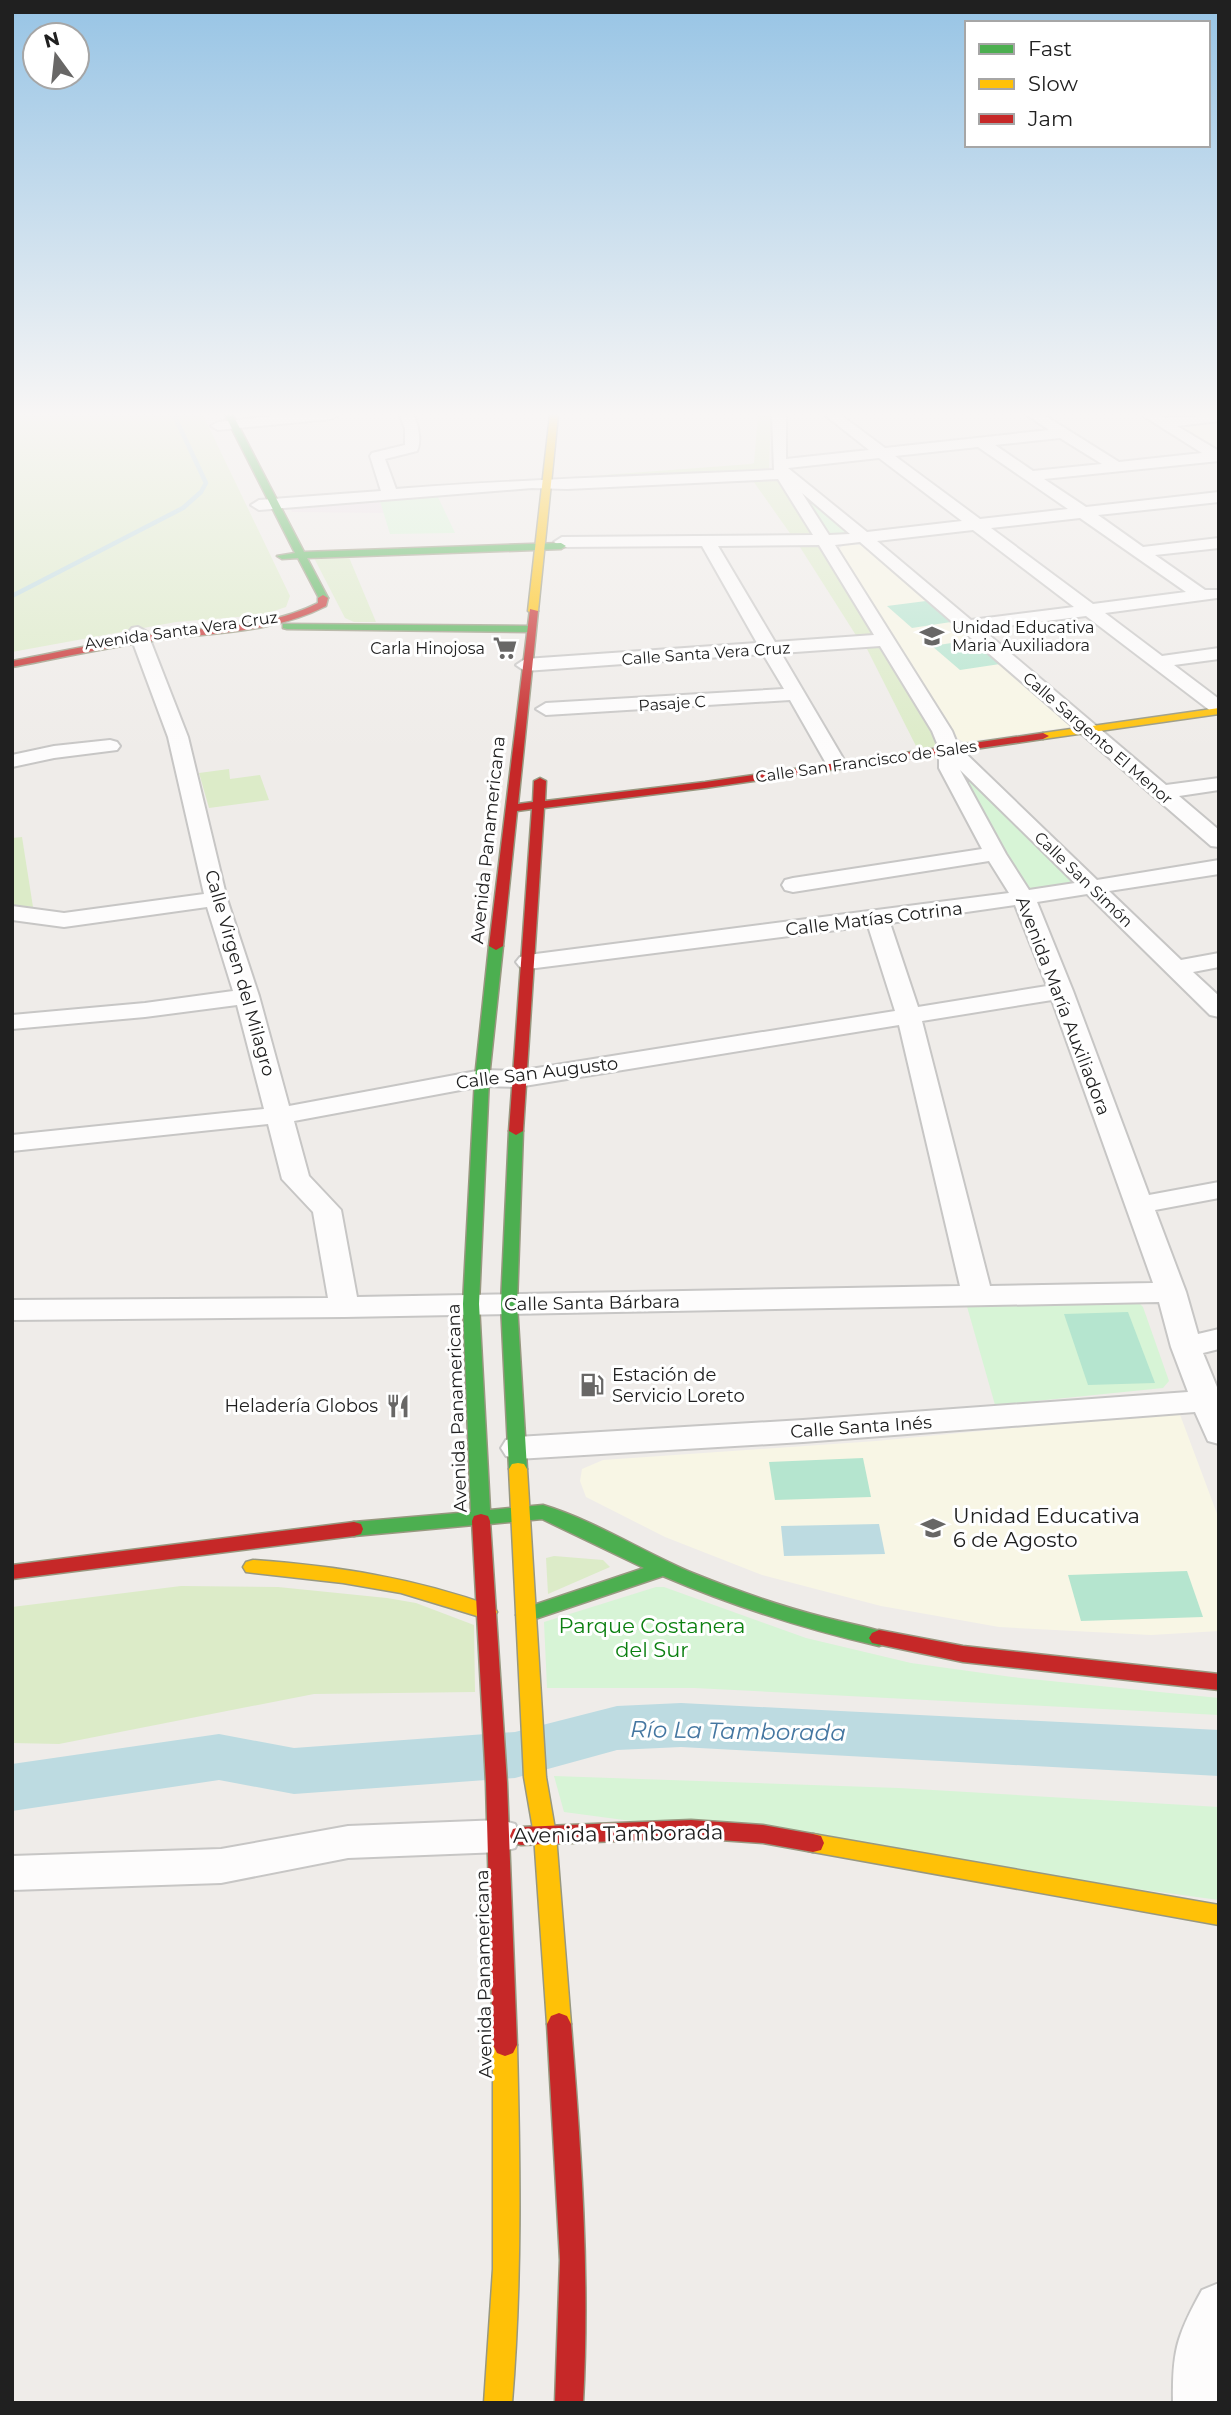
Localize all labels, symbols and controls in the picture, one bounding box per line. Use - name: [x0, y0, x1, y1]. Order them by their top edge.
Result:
- north arrow: [21, 21, 91, 91]
- legend: [965, 21, 1210, 147]
- text: N: [41, 27, 62, 53]
- text: Fast: [1028, 36, 1072, 61]
- text: Slow: [1028, 71, 1078, 96]
- text: Jam: [1027, 106, 1073, 131]
- street label: Avenida Santa Vera Cruz: [83, 608, 279, 653]
- place label: Unidad Educativa Maria Auxiliadora: [952, 618, 1094, 655]
- school or university icon: Unidad Educativa Maria Auxiliadora: [918, 622, 946, 650]
- supermarket icon: Carla Hinojosa: [491, 634, 519, 662]
- street label: Calle Santa Vera Cruz: [621, 638, 791, 669]
- place label: Carla Hinojosa: [370, 639, 485, 658]
- street label: Calle Sargento El Menor: [1019, 668, 1176, 808]
- street label: Pasaje C: [638, 692, 706, 715]
- street label: Avenida Panamericana: [466, 735, 510, 945]
- street label: Calle San Francisco de Sales: [754, 737, 978, 786]
- street label: Calle San Simón: [1031, 828, 1137, 931]
- street label: Calle Virgen del Milagro: [200, 867, 280, 1079]
- street label: Avenida María Auxiliadora: [1011, 893, 1115, 1119]
- street label: Calle Matías Cotrina: [784, 897, 964, 941]
- street label: Calle San Augusto: [455, 1052, 619, 1094]
- street label: Calle Santa Bárbara: [504, 1290, 680, 1316]
- street label: Avenida Panamericana: [442, 1303, 472, 1513]
- place label: Estación de Servicio Loreto: [612, 1364, 745, 1407]
- fuel station icon: Estación de Servicio Loreto: [578, 1371, 606, 1399]
- restaurant icon: Heladería Globos: [384, 1392, 412, 1420]
- place label: Heladería Globos: [224, 1395, 378, 1417]
- street label: Calle Santa Inés: [789, 1411, 933, 1443]
- place label: Unidad Educativa 6 de Agosto: [953, 1503, 1140, 1552]
- school or university icon: Unidad Educativa 6 de Agosto: [919, 1514, 947, 1542]
- park label: Parque Costanera del Sur: [558, 1613, 746, 1662]
- water label: Río La Tamborada: [630, 1715, 846, 1747]
- street label: Avenida Tamborada: [513, 1819, 723, 1848]
- street label: Avenida Panamericana: [471, 1869, 497, 2079]

